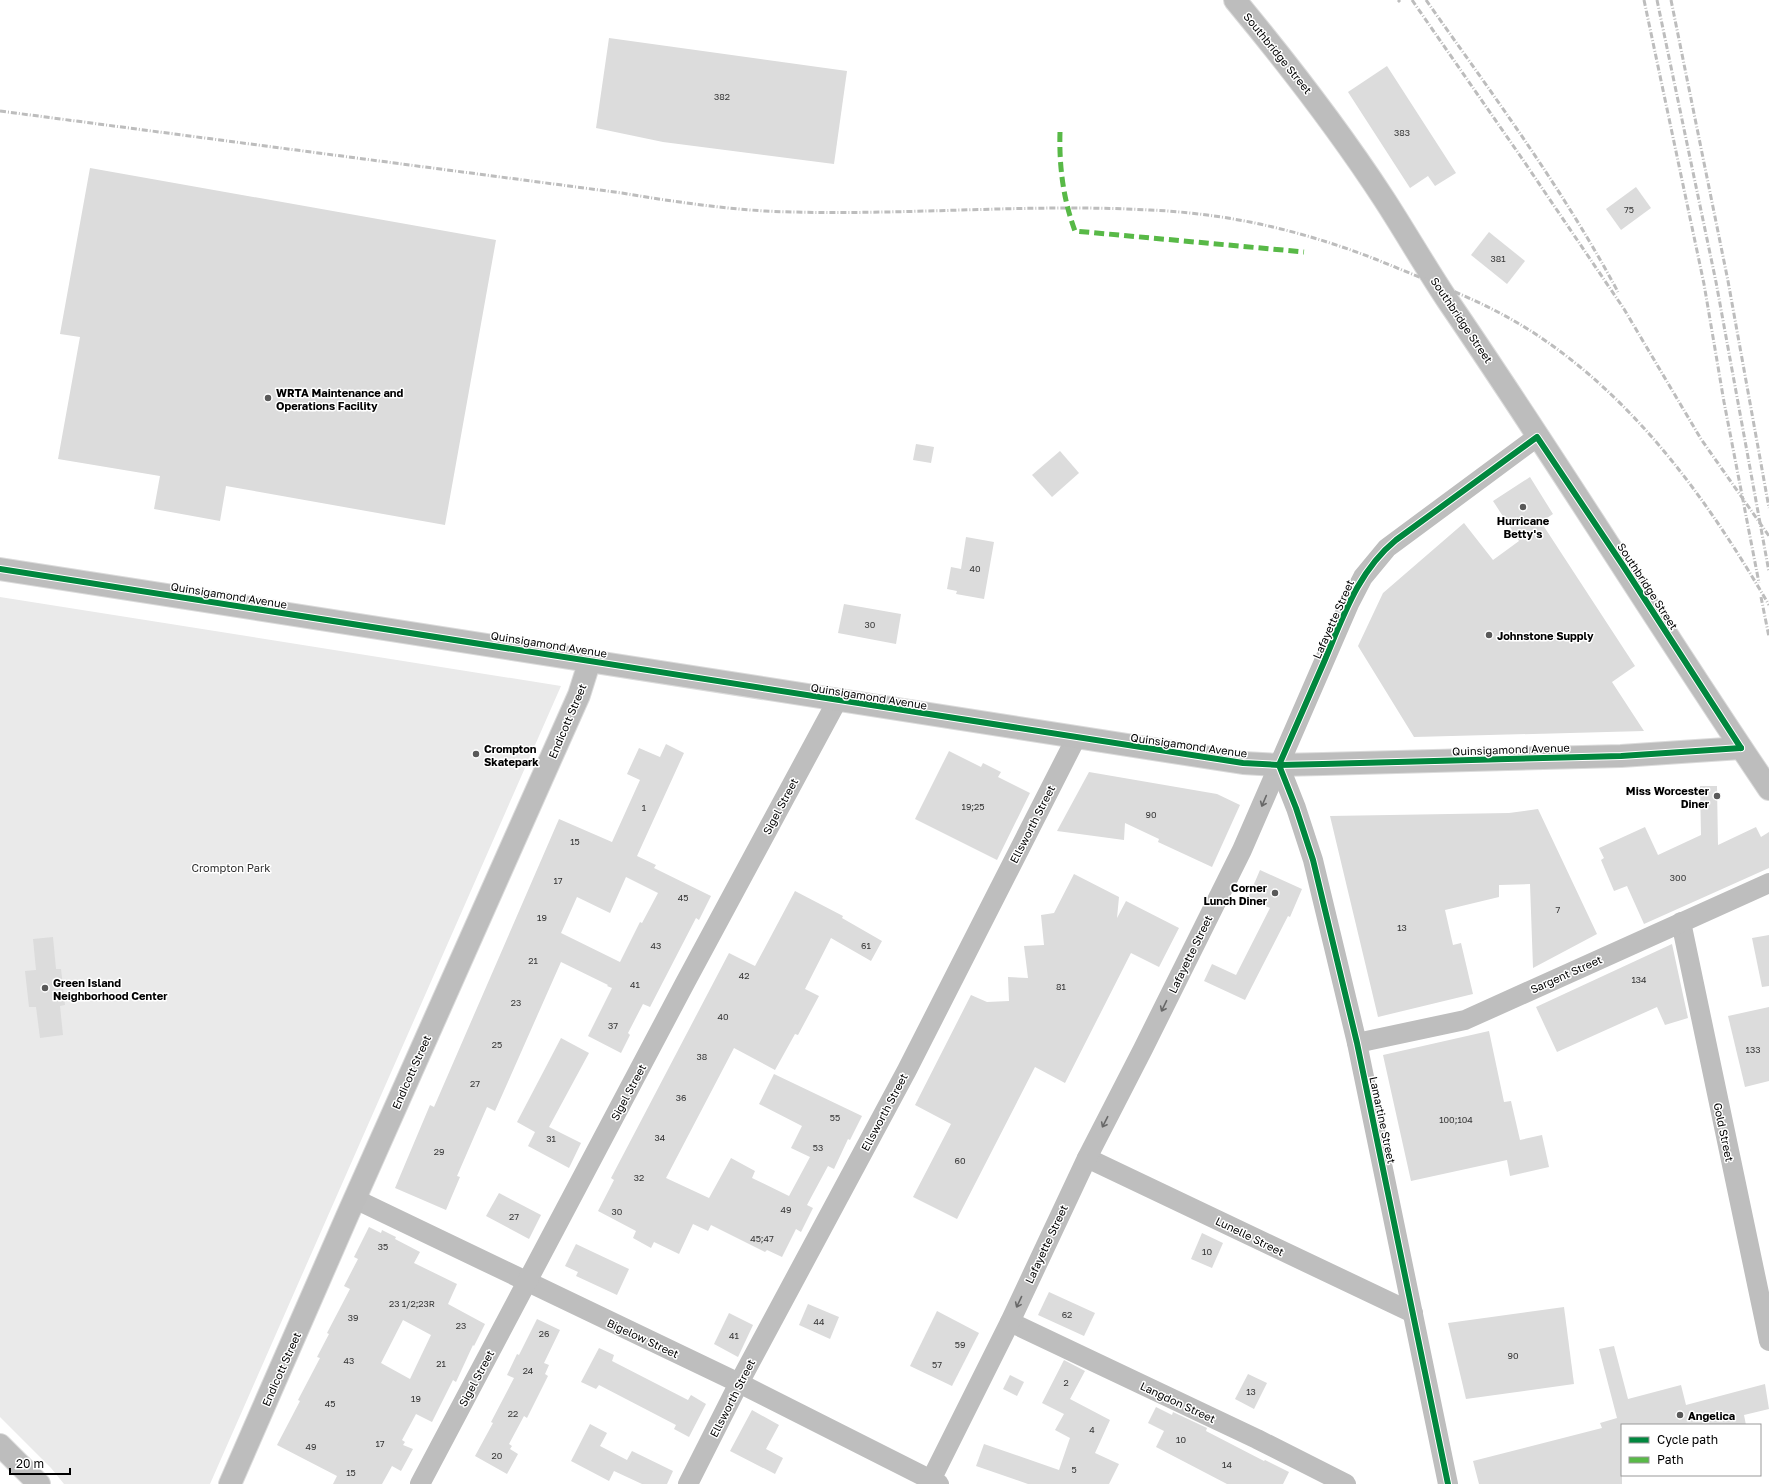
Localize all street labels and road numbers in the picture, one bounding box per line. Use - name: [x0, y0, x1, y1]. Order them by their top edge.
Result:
- street label: Southbridge Street: [1241, 10, 1315, 96]
- street label: Southbridge Street: [1428, 275, 1496, 365]
- street label: Southbridge Street: [1615, 540, 1681, 632]
- street label: Lafayette Street: [1310, 577, 1356, 661]
- street label: Quinsigamond Avenue: [170, 579, 288, 611]
- street label: Quinsigamond Avenue: [490, 628, 608, 660]
- street label: Quinsigamond Avenue: [810, 680, 928, 712]
- street label: Endicott Street: [545, 682, 589, 760]
- street label: Quinsigamond Avenue: [1130, 730, 1248, 760]
- street label: Quinsigamond Avenue: [1452, 740, 1570, 758]
- street label: Sigel Street: [760, 776, 800, 836]
- street label: Ellsworth Street: [1007, 783, 1057, 865]
- street label: Lafayette Street: [1166, 913, 1214, 995]
- street label: Sargent Street: [1528, 952, 1604, 996]
- street label: Endicott Street: [389, 1033, 433, 1111]
- street label: Sigel Street: [608, 1062, 648, 1122]
- street label: Ellsworth Street: [858, 1071, 910, 1153]
- street label: Lamartine Street: [1367, 1075, 1399, 1165]
- street label: Gold Street: [1711, 1101, 1737, 1163]
- street label: Lafayette Street: [1022, 1203, 1070, 1285]
- street label: Lunelle Street: [1214, 1214, 1286, 1258]
- street label: Bigelow Street: [605, 1316, 681, 1360]
- street label: Endicott Street: [259, 1330, 303, 1408]
- street label: Sigel Street: [456, 1348, 496, 1408]
- street label: Ellsworth Street: [707, 1357, 757, 1439]
- street label: Langdon Street: [1138, 1379, 1218, 1425]

